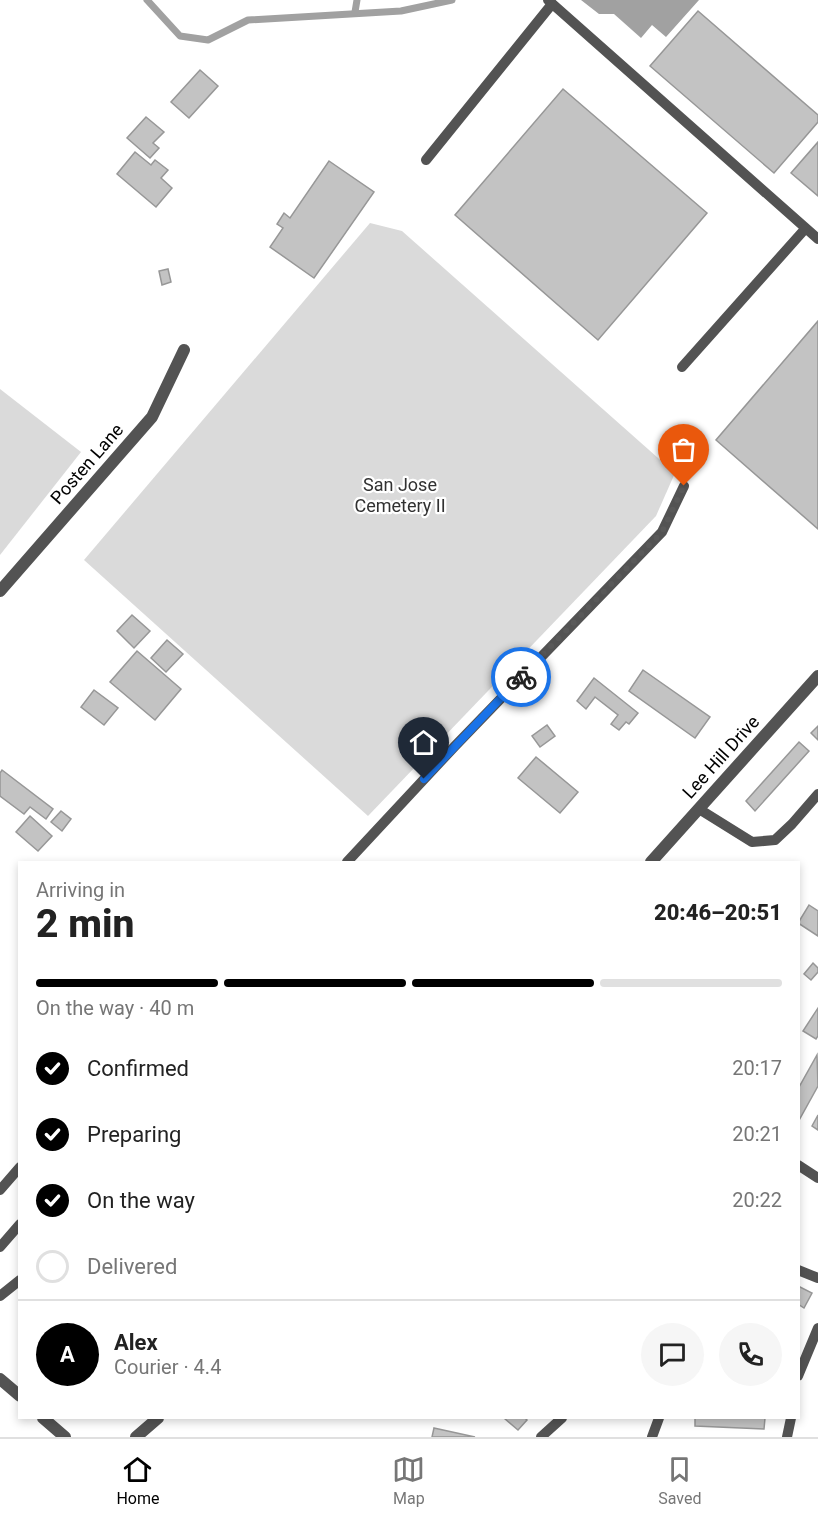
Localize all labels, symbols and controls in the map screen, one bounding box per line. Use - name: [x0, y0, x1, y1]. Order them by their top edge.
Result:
- street label: Posten Lane: [46, 419, 127, 508]
- pin: [658, 424, 709, 486]
- icon: bag: [667, 433, 700, 466]
- park label: San Jose Cemetery II: [354, 474, 446, 516]
- courier: [491, 647, 551, 707]
- icon: bike: [505, 661, 538, 694]
- street label: Lee Hill Drive: [678, 711, 763, 802]
- pin: [398, 717, 449, 779]
- icon: home: [407, 726, 440, 759]
- text: Arriving in: [36, 878, 125, 902]
- text: 20:46–20:51: [654, 900, 782, 925]
- text: 2 min: [36, 901, 134, 947]
- text: On the way · 40 m: [36, 996, 194, 1020]
- icon: check: [36, 1052, 69, 1085]
- text: Confirmed: [87, 1056, 189, 1081]
- text: 20:17: [732, 1056, 782, 1080]
- icon: check: [36, 1118, 69, 1151]
- text: Preparing: [87, 1122, 181, 1147]
- text: 20:21: [732, 1122, 782, 1146]
- icon: check: [36, 1184, 69, 1217]
- text: On the way: [87, 1188, 195, 1213]
- text: 20:22: [732, 1188, 782, 1212]
- text: Delivered: [87, 1254, 177, 1279]
- button: chat: [641, 1323, 704, 1386]
- button: phone: [719, 1323, 782, 1386]
- text: Alex: [114, 1330, 158, 1355]
- text: A: [60, 1342, 75, 1367]
- text: Courier · 4.4: [114, 1355, 221, 1379]
- tab: Home: [116, 1453, 160, 1508]
- tab: Map: [392, 1453, 425, 1508]
- tab: Saved: [658, 1453, 702, 1508]

